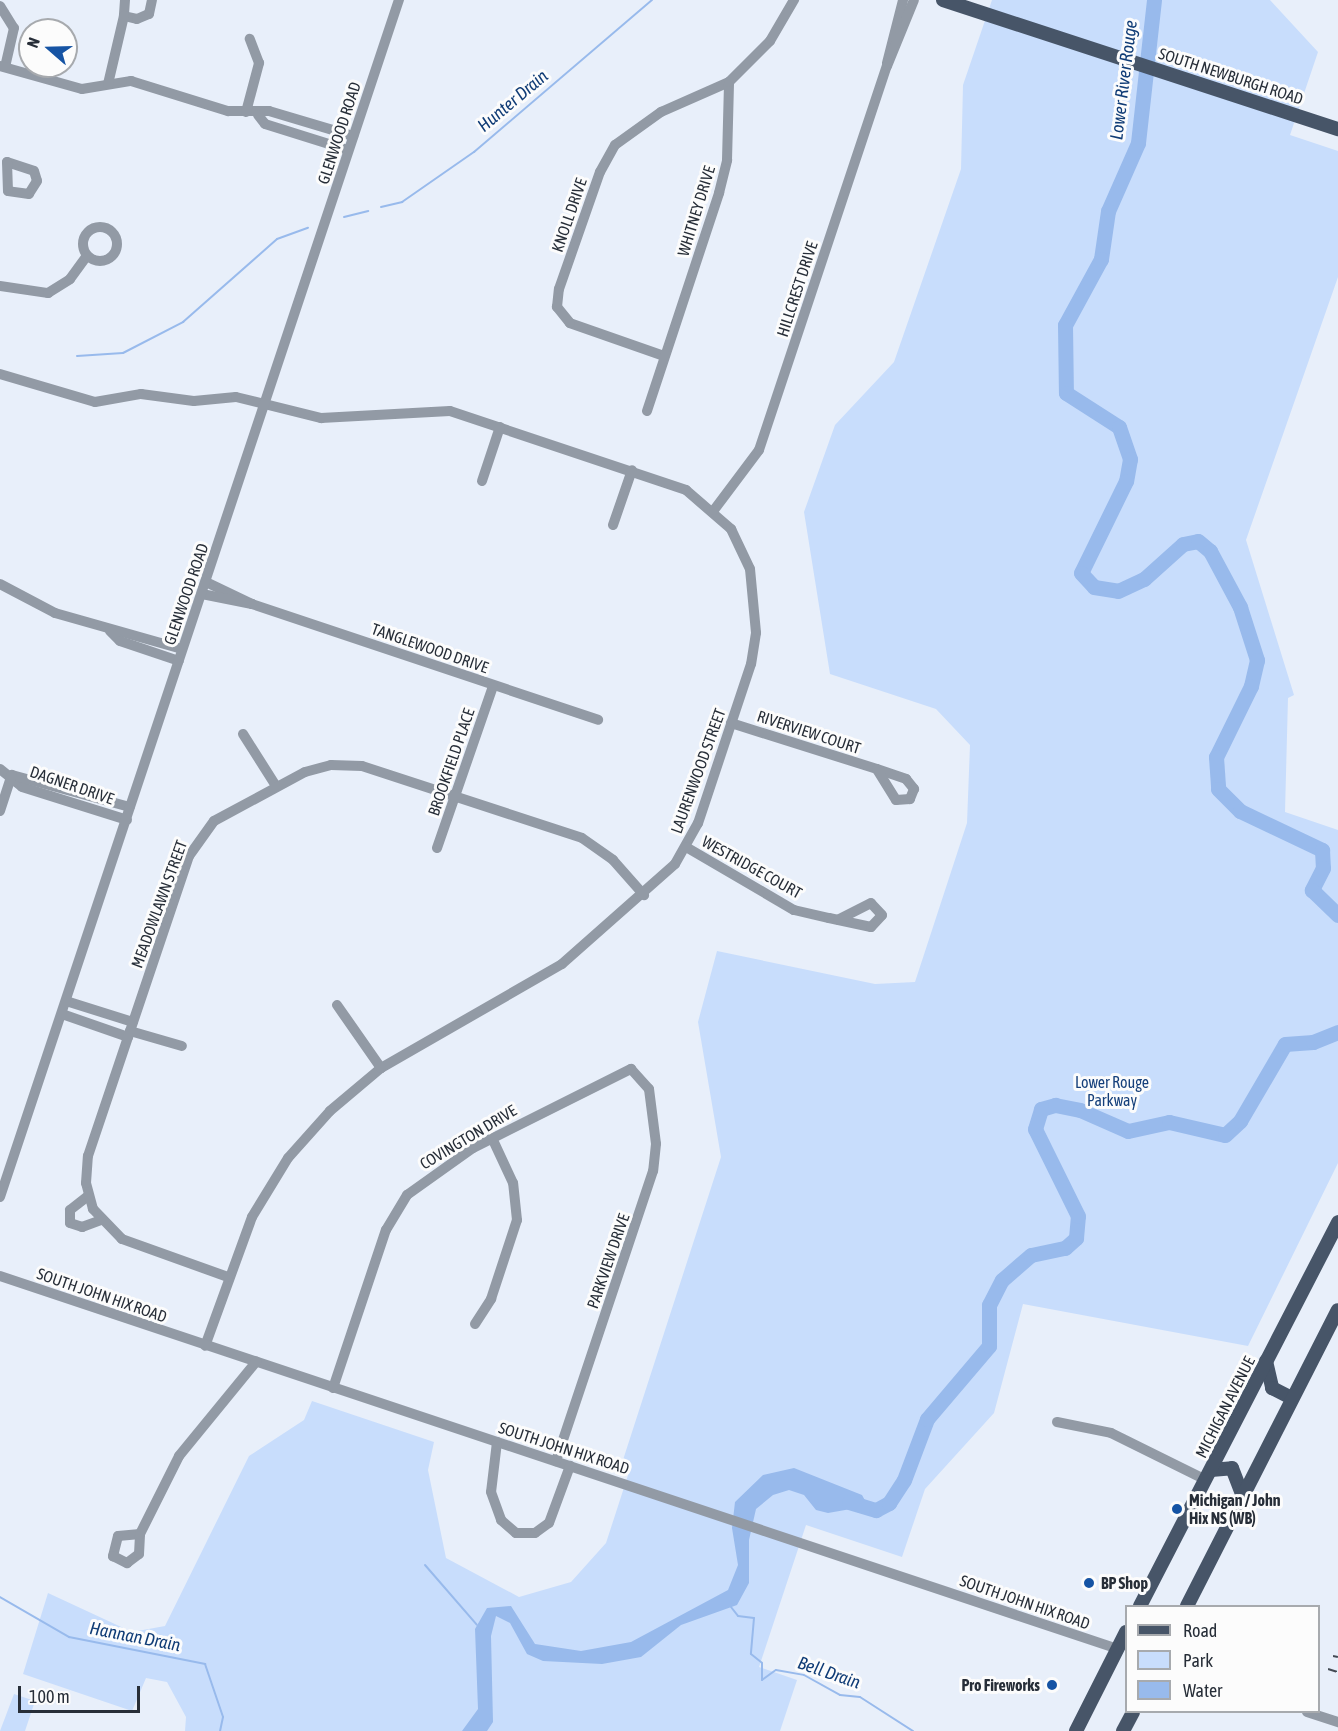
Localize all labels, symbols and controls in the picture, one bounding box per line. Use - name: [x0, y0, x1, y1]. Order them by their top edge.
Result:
- north arrow: [18, 18, 78, 78]
- water label: Lower River Rouge: [1106, 19, 1142, 141]
- text: N: [23, 35, 43, 50]
- street label: SOUTH NEWBURGH ROAD: [1156, 44, 1306, 108]
- water label: Hunter Drain: [474, 65, 552, 137]
- street label: GLENWOOD ROAD: [313, 80, 365, 186]
- street label: WHITNEY DRIVE: [673, 164, 719, 258]
- street label: KNOLL DRIVE: [547, 176, 591, 254]
- street label: HILLCREST DRIVE: [773, 239, 821, 339]
- street label: GLENWOOD ROAD: [160, 541, 212, 647]
- street label: TANGLEWOOD DRIVE: [369, 619, 491, 677]
- street label: BROOKFIELD PLACE: [424, 706, 478, 818]
- street label: LAURENWOOD STREET: [667, 706, 729, 836]
- street label: RIVERVIEW COURT: [755, 706, 863, 758]
- street label: DAGNER DRIVE: [28, 762, 116, 808]
- street label: WESTRIDGE COURT: [699, 832, 805, 902]
- street label: MEADOWLAWN STREET: [127, 838, 191, 970]
- park label: Lower Rouge Parkway: [1075, 1072, 1149, 1110]
- street label: COVINGTON DRIVE: [416, 1101, 520, 1173]
- street label: PARKVIEW DRIVE: [583, 1211, 633, 1311]
- street label: SOUTH JOHN HIX ROAD: [35, 1264, 169, 1326]
- street label: MICHIGAN AVENUE: [1191, 1353, 1259, 1461]
- street label: SOUTH JOHN HIX ROAD: [496, 1418, 632, 1478]
- place label: Michigan / John Hix NS (WB): [1189, 1490, 1280, 1528]
- marker: Michigan / John Hix NS (WB): [1170, 1502, 1184, 1516]
- street label: SOUTH JOHN HIX ROAD: [958, 1571, 1092, 1633]
- place label: BP Shop: [1101, 1573, 1148, 1593]
- marker: BP Shop: [1082, 1576, 1096, 1590]
- legend: [1125, 1605, 1320, 1713]
- water label: Hannan Drain: [88, 1618, 182, 1656]
- text: Road: [1183, 1620, 1217, 1641]
- text: Park: [1183, 1650, 1213, 1671]
- water label: Bell Drain: [795, 1652, 863, 1694]
- scale bar: [21, 1674, 142, 1712]
- place label: Pro Fireworks: [961, 1675, 1040, 1695]
- marker: Pro Fireworks: [1045, 1678, 1059, 1692]
- text: Water: [1183, 1680, 1222, 1701]
- text: 100 m: [29, 1686, 70, 1707]

